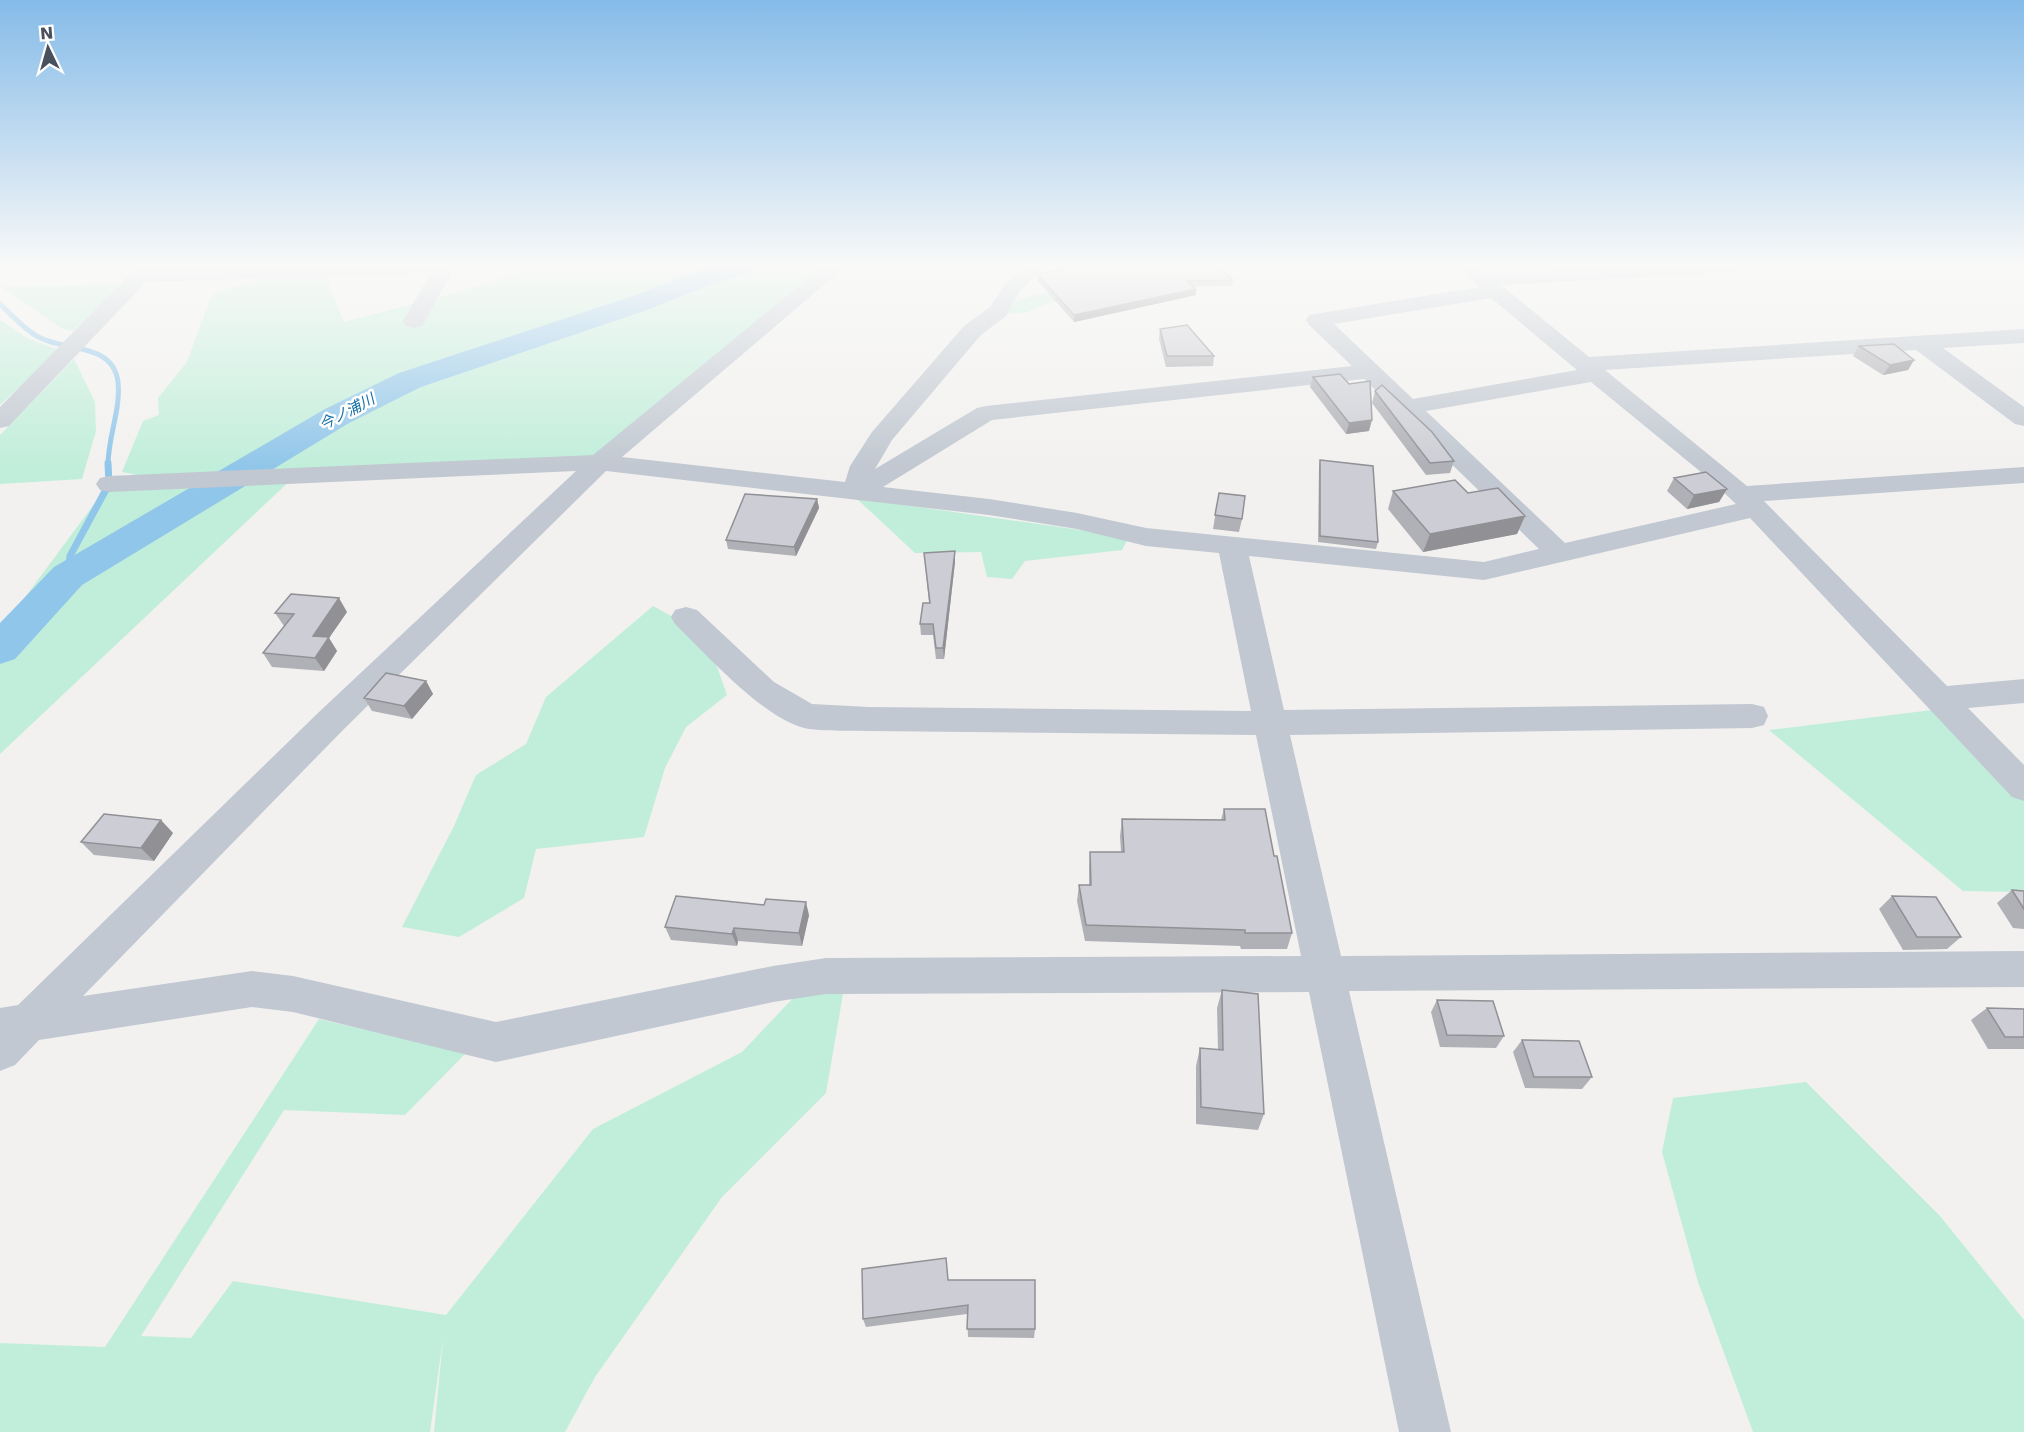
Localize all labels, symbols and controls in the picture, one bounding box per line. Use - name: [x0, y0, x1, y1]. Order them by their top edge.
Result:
- north arrow: [18, 18, 78, 78]
- text: N: [39, 24, 54, 44]
- water label: 今ノ浦川: [316, 389, 379, 434]

